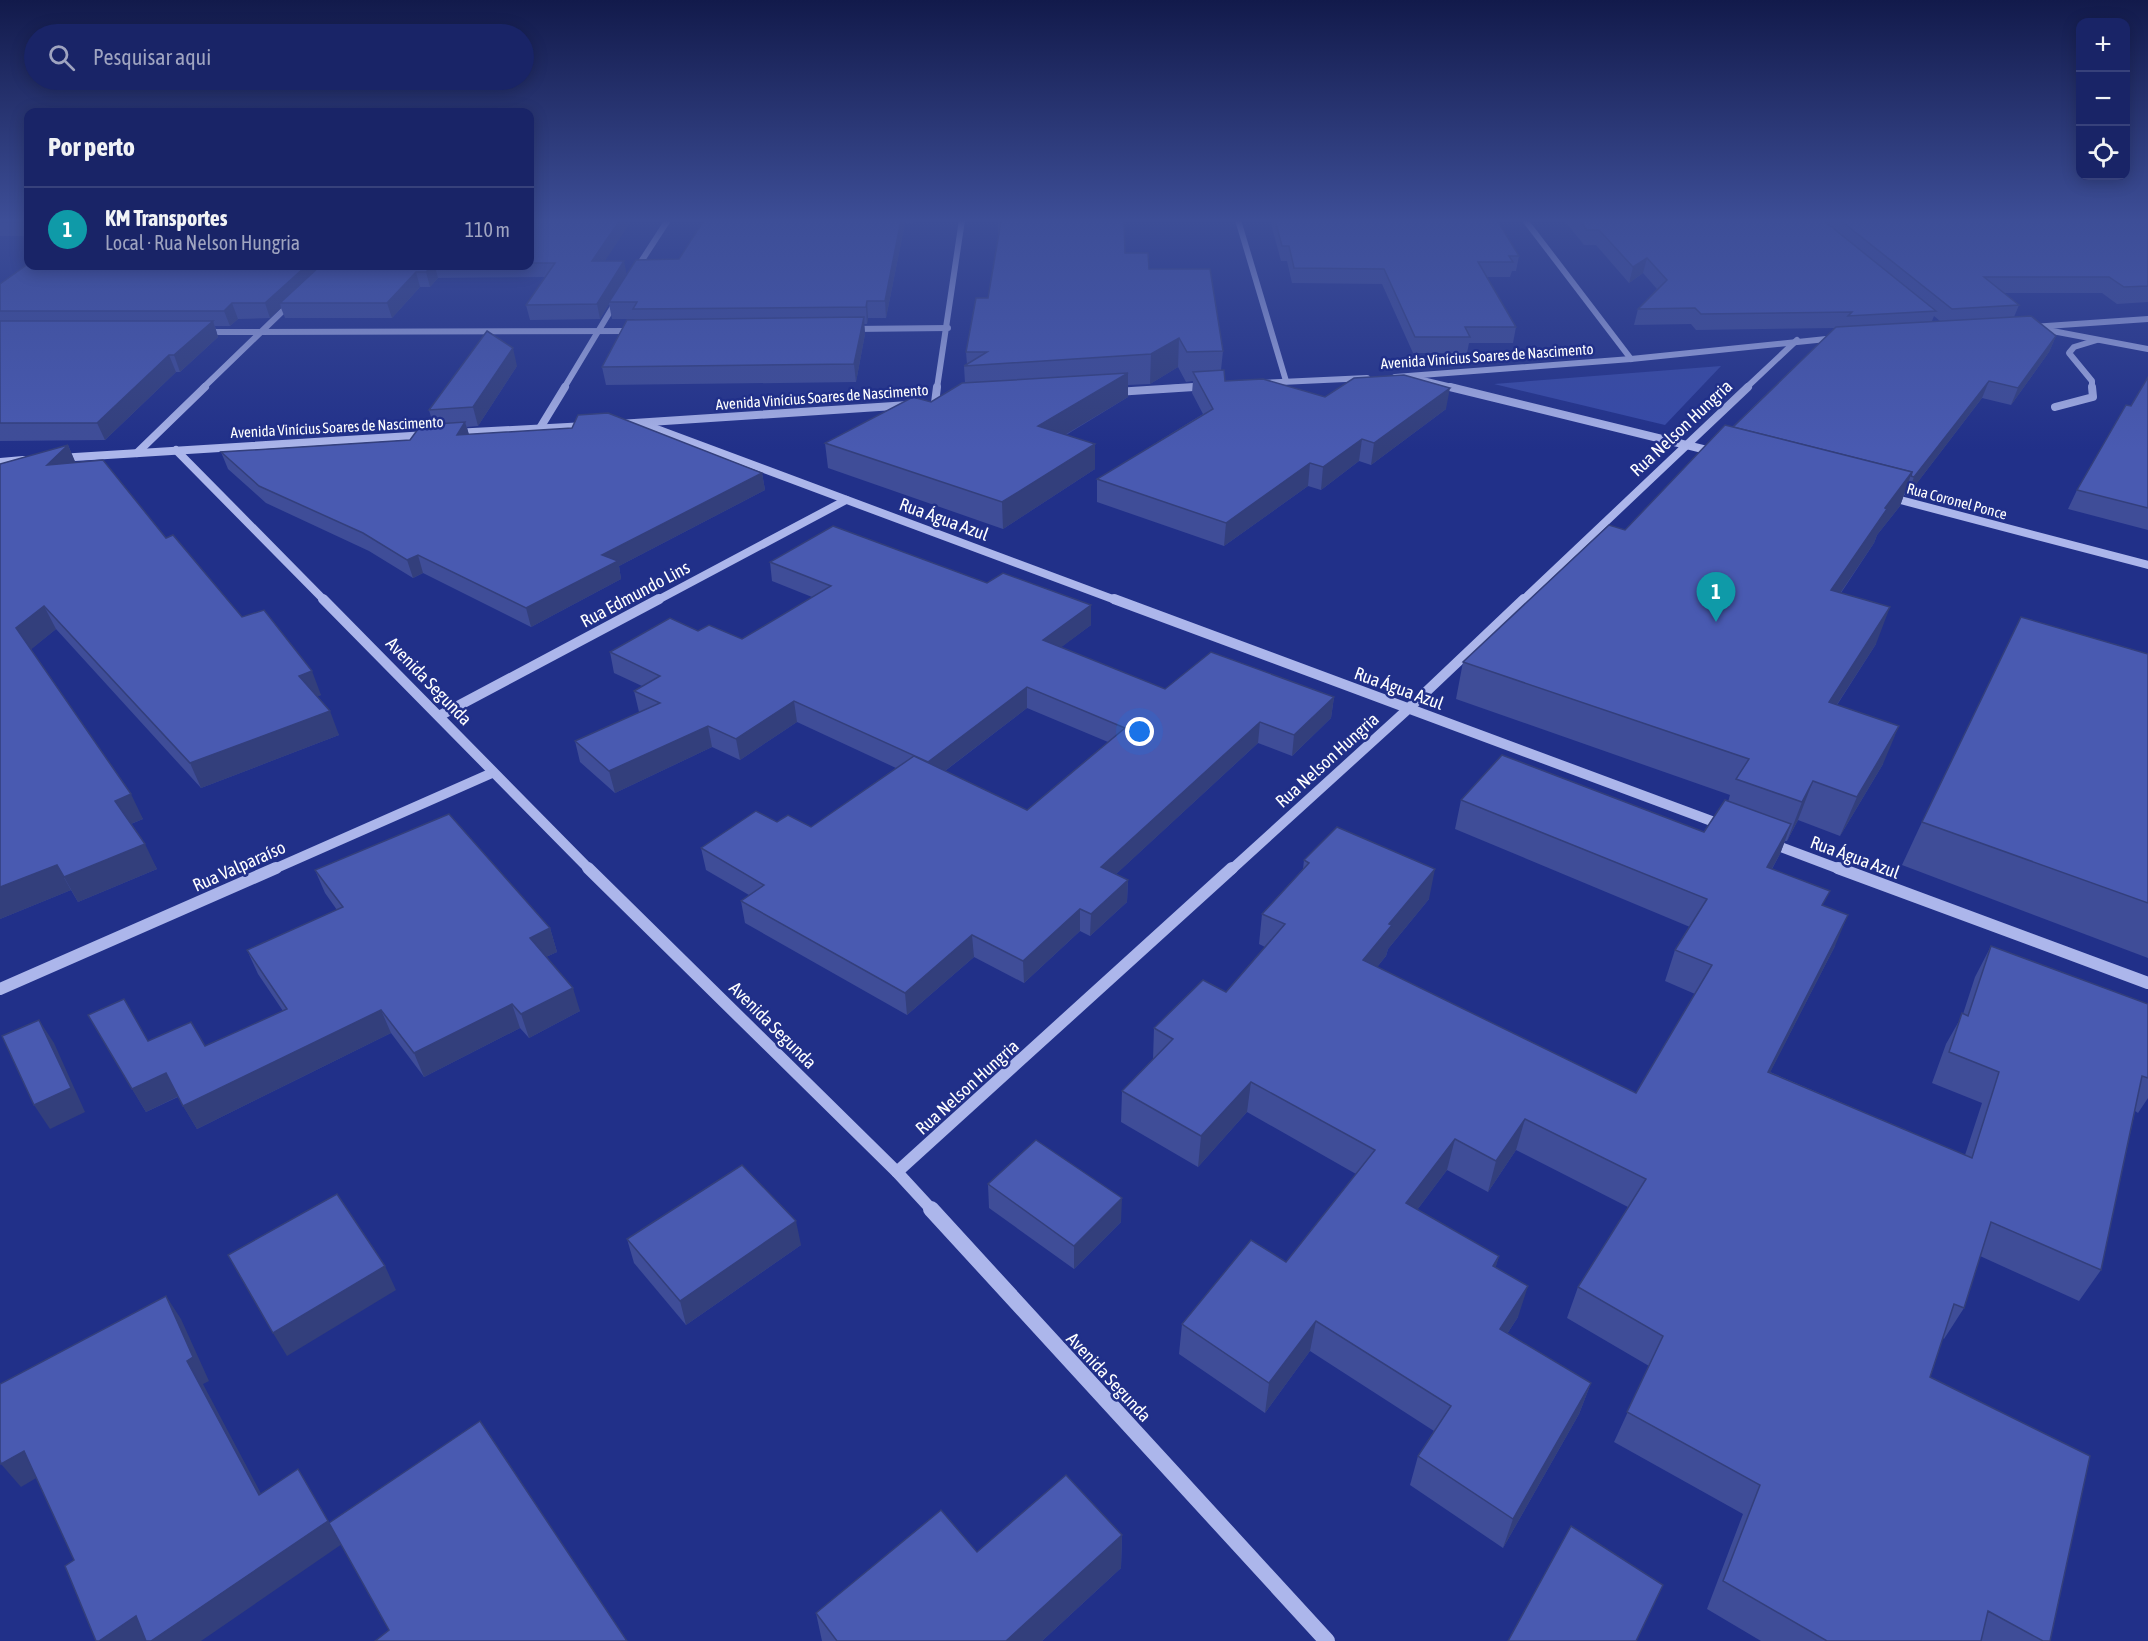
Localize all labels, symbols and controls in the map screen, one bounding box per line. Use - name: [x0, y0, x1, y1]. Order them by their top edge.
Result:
- map controls: [2076, 18, 2130, 180]
- button: +: [2076, 18, 2130, 72]
- search box: [24, 24, 534, 90]
- icon: search: [45, 41, 78, 74]
- text: Pesquisar aqui: [93, 44, 211, 70]
- button: −: [2076, 72, 2130, 126]
- button: locate: [2076, 126, 2130, 180]
- text: Por perto: [48, 132, 135, 162]
- text: KM Transportes: [105, 205, 228, 231]
- text: 1: [63, 218, 72, 241]
- text: 110 m: [465, 218, 510, 241]
- text: Local · Rua Nelson Hungria: [105, 231, 300, 254]
- street label: Avenida Vinícius Soares de Nascimento: [1380, 340, 1594, 372]
- street label: Rua Nelson Hungria: [1626, 375, 1736, 481]
- street label: Avenida Vinícius Soares de Nascimento: [715, 381, 929, 413]
- street label: Avenida Vinícius Soares de Nascimento: [230, 413, 444, 441]
- street label: Rua Coronel Ponce: [1905, 479, 2009, 523]
- street label: Rua Água Azul: [897, 493, 992, 545]
- street label: Rua Edmundo Lins: [577, 556, 693, 632]
- pin: 1: [1696, 572, 1736, 622]
- street label: Avenida Segunda: [382, 633, 476, 729]
- street label: Rua Água Azul: [1352, 662, 1447, 714]
- street label: Rua Nelson Hungria: [1271, 708, 1383, 812]
- your location: [1125, 717, 1154, 746]
- street label: Rua Água Azul: [1808, 831, 1903, 883]
- street label: Rua Valparaíso: [189, 836, 289, 896]
- street label: Avenida Segunda: [725, 977, 821, 1073]
- street label: Rua Nelson Hungria: [911, 1035, 1023, 1139]
- street label: Avenida Segunda: [1062, 1328, 1156, 1426]

